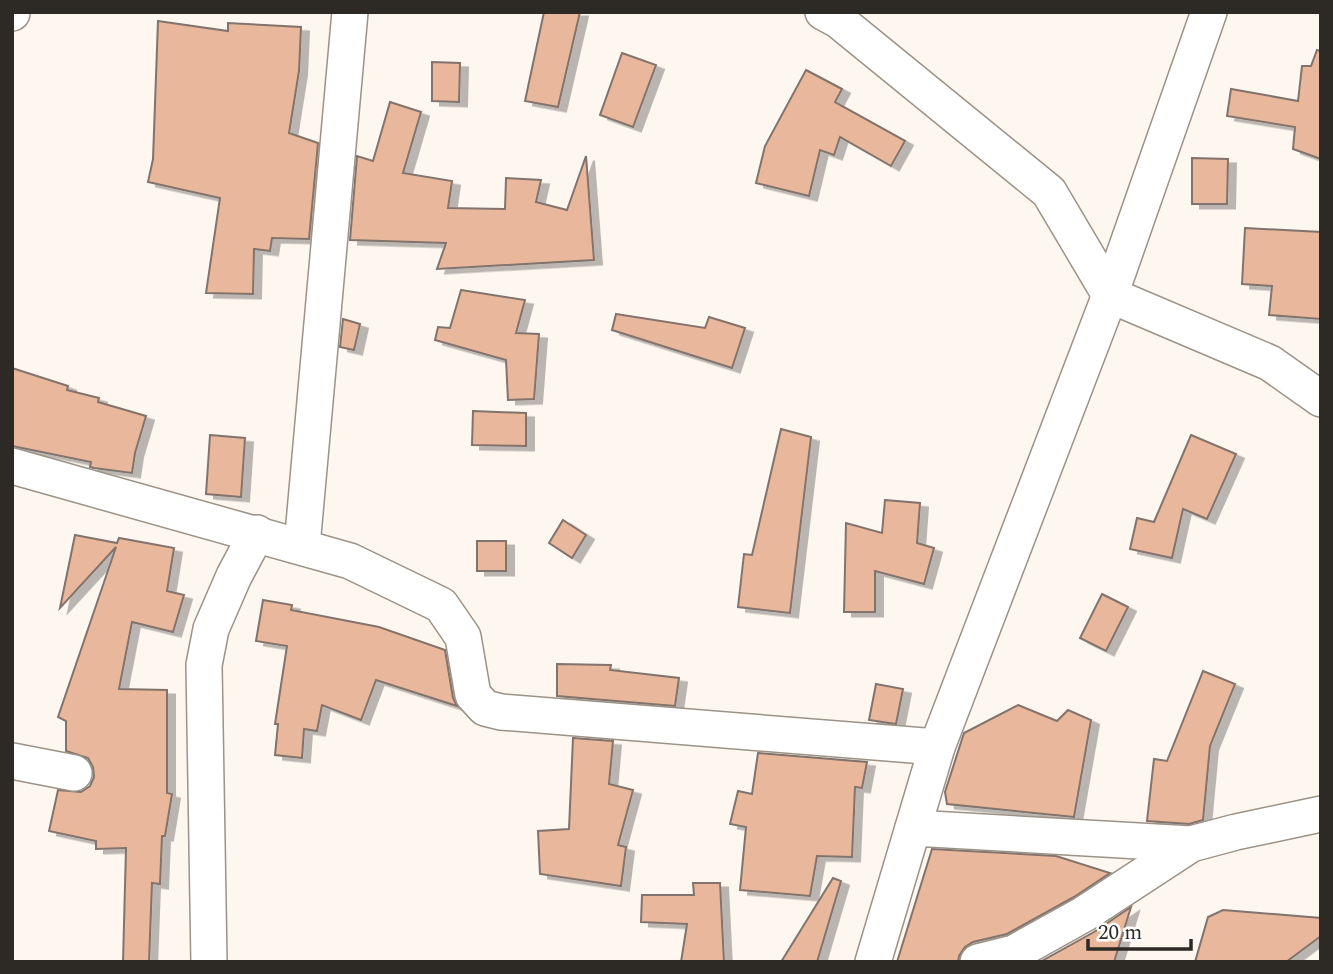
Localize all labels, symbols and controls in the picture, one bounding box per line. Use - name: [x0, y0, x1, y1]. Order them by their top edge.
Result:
- scale bar: [1088, 908, 1191, 952]
- text: 20 m: [1098, 917, 1142, 949]

